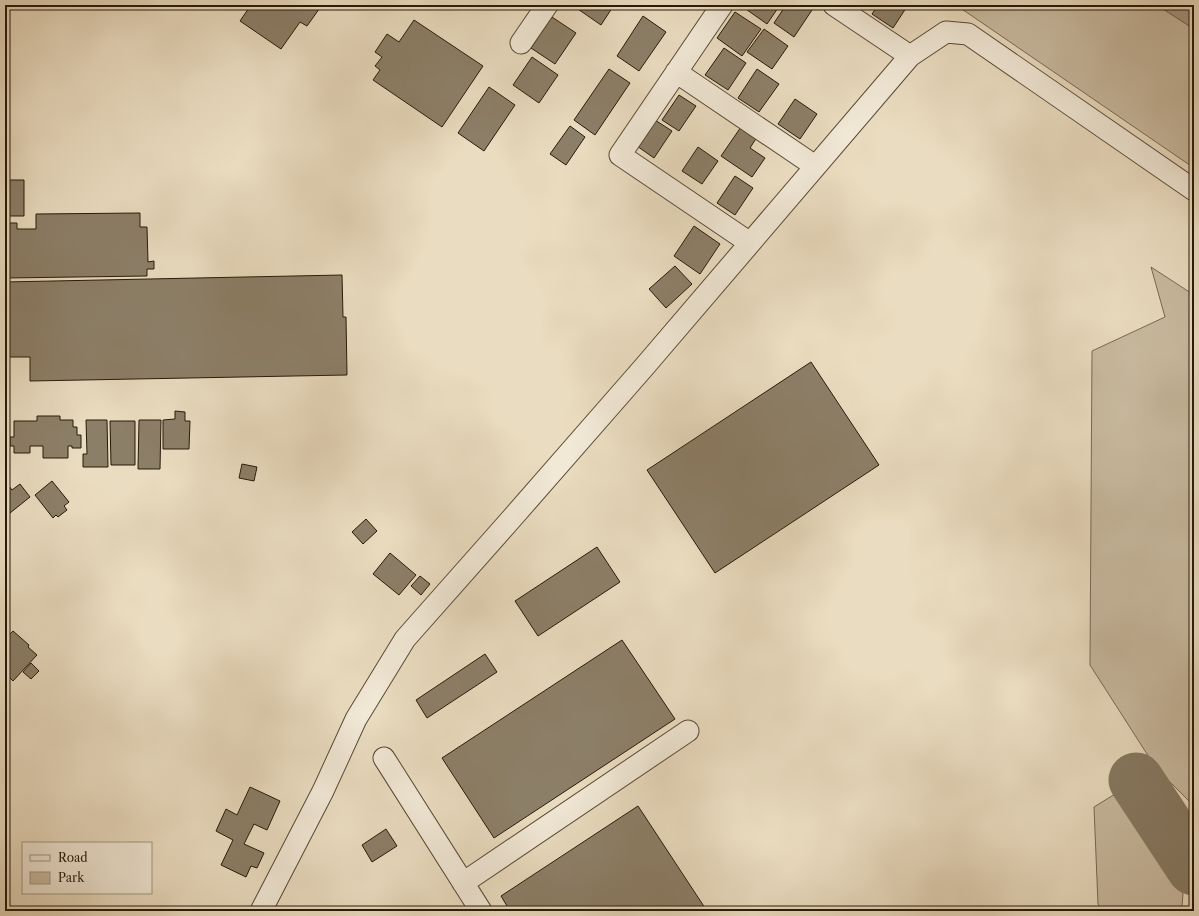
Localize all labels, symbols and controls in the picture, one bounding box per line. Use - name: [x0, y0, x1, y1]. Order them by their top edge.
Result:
- legend: [22, 842, 152, 894]
- text: Road: [58, 850, 88, 865]
- text: Park: [58, 870, 85, 885]

